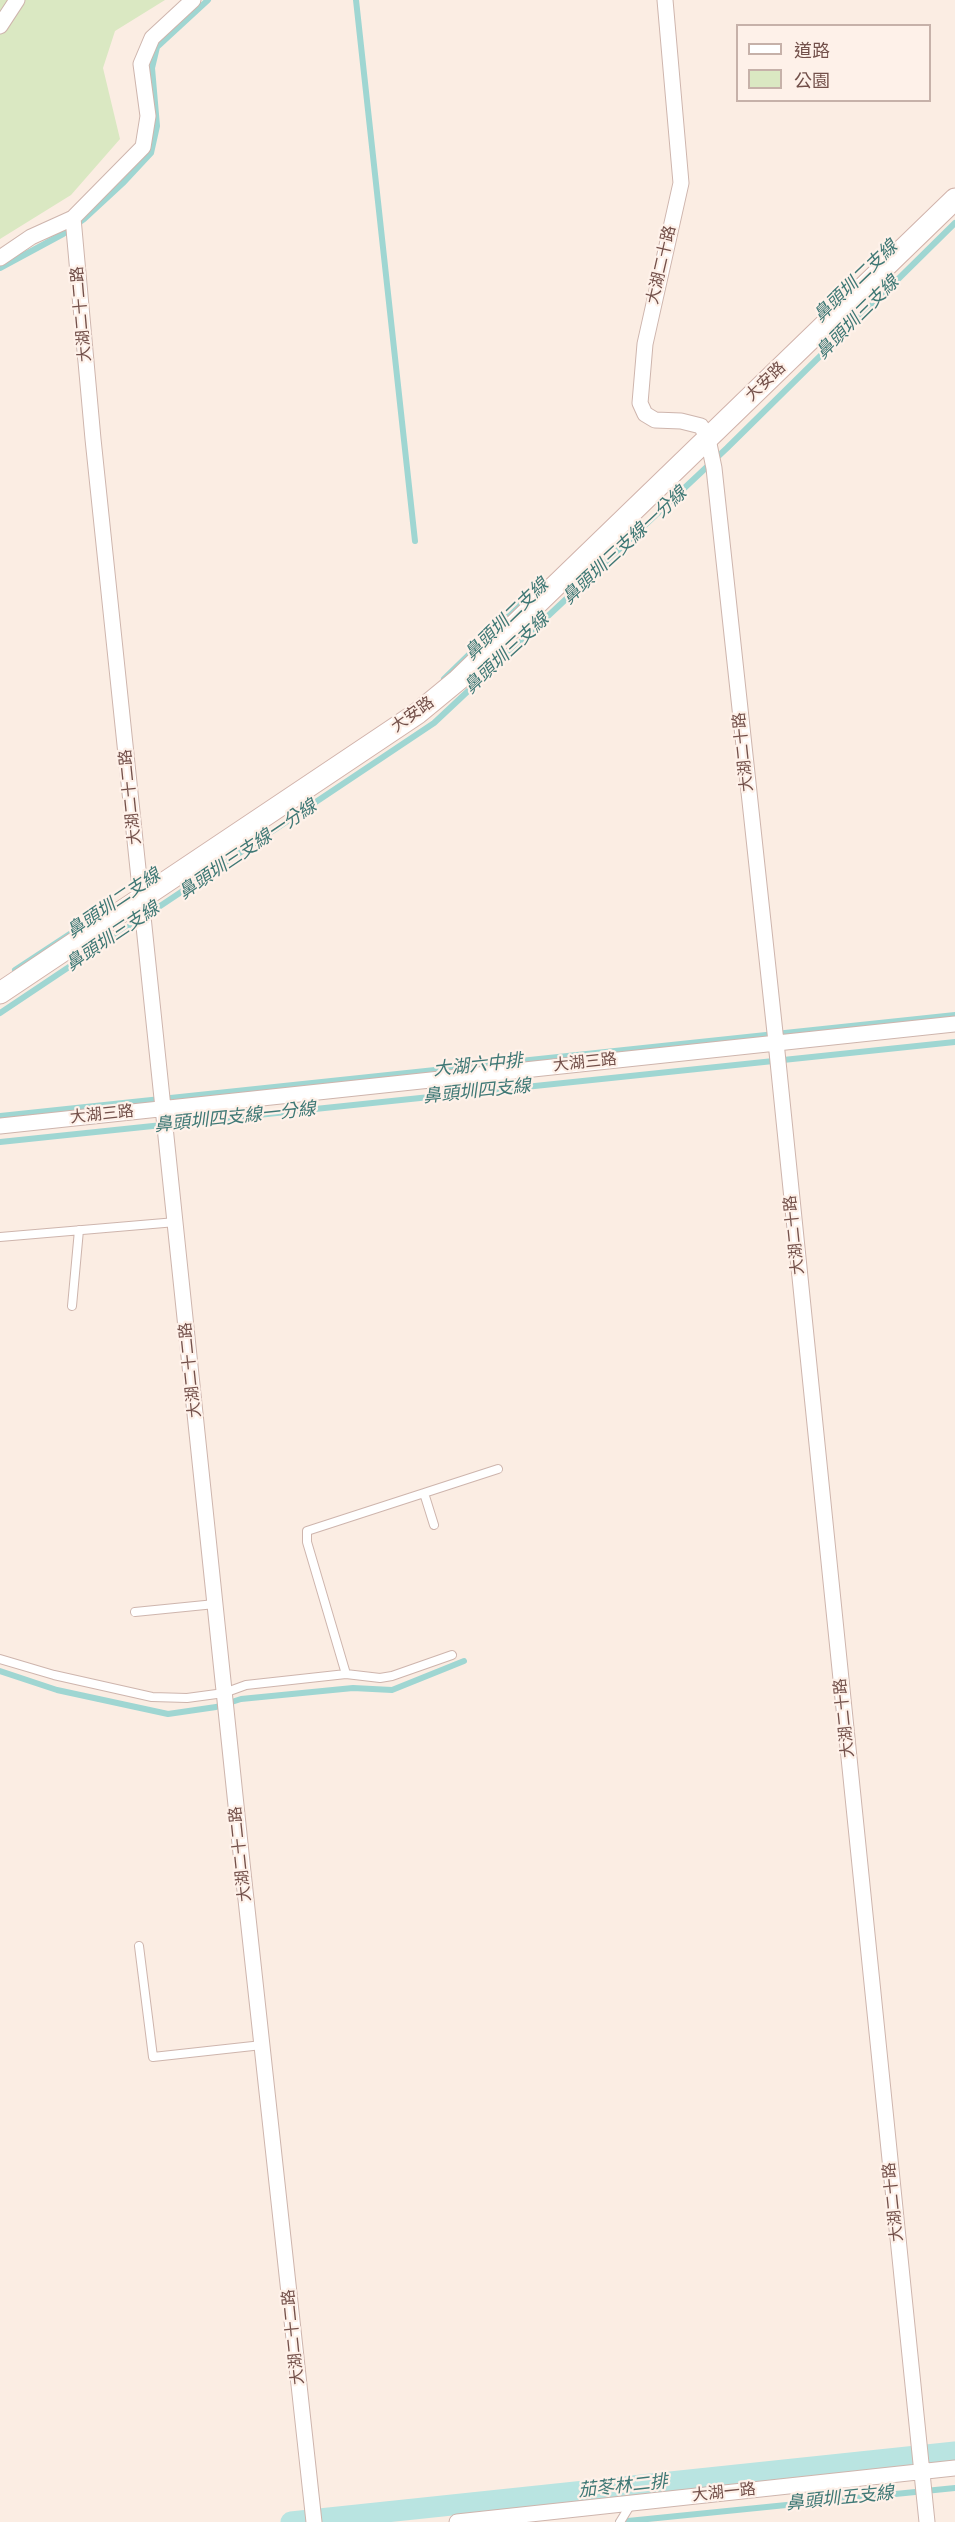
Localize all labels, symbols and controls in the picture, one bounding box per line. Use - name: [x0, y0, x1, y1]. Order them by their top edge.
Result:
- legend: [736, 24, 931, 102]
- text: 道路: [794, 40, 830, 61]
- text: 公園: [794, 70, 830, 91]
- street label: 大湖二十路: [644, 224, 680, 306]
- water label: 鼻頭圳二支線: [810, 237, 902, 327]
- street label: 大湖二十二路: [68, 265, 96, 363]
- water label: 鼻頭圳三支線: [812, 272, 904, 364]
- street label: 大安路: [742, 358, 790, 406]
- water label: 鼻頭圳三支線一分線: [558, 483, 692, 609]
- water label: 鼻頭圳二支線: [461, 575, 553, 665]
- water label: 鼻頭圳三支線: [460, 609, 554, 699]
- street label: 大安路: [388, 693, 438, 737]
- street label: 大湖二十路: [730, 711, 758, 793]
- street label: 大湖二十二路: [116, 748, 146, 846]
- water label: 鼻頭圳三支線一分線: [175, 796, 321, 904]
- water label: 鼻頭圳二支線: [63, 865, 165, 943]
- water label: 鼻頭圳三支線: [62, 898, 164, 976]
- street label: 大湖三路: [552, 1050, 618, 1076]
- water label: 大湖六中排: [432, 1051, 524, 1081]
- water label: 鼻頭圳四支線: [422, 1076, 532, 1108]
- water label: 鼻頭圳四支線一分線: [153, 1099, 317, 1137]
- street label: 大湖三路: [69, 1102, 135, 1128]
- street label: 大湖二十路: [781, 1194, 809, 1276]
- street label: 大湖二十二路: [176, 1321, 206, 1419]
- street label: 大湖二十路: [831, 1677, 859, 1759]
- street label: 大湖二十二路: [226, 1805, 256, 1903]
- street label: 大湖二十路: [880, 2161, 908, 2243]
- street label: 大湖二十二路: [279, 2288, 309, 2386]
- water label: 茄苳林二排: [577, 2472, 669, 2502]
- street label: 大湖一路: [691, 2480, 757, 2506]
- water label: 鼻頭圳五支線: [785, 2483, 895, 2515]

